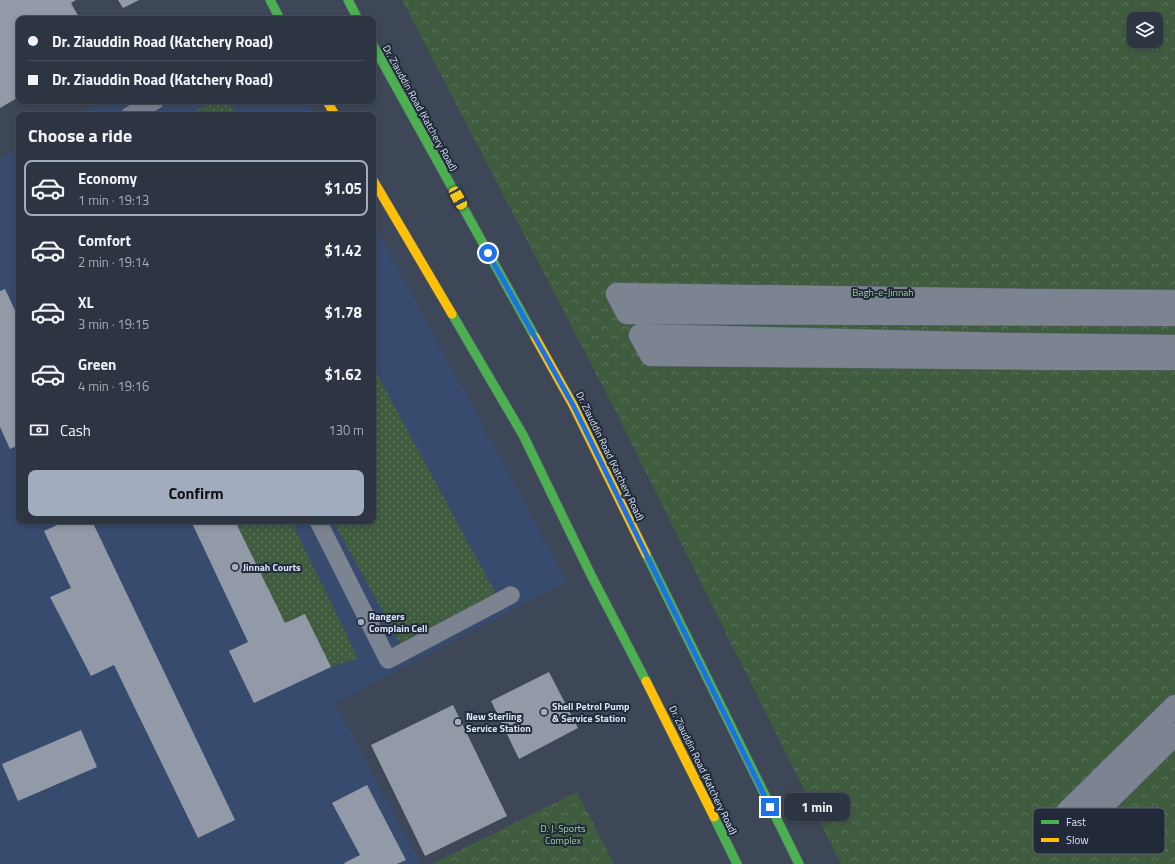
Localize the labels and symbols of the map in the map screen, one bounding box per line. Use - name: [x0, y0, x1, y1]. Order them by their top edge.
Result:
- street label: Dr. Ziauddin Road (Katchery Road): [379, 42, 461, 174]
- car: [447, 185, 469, 211]
- route start: [479, 244, 497, 262]
- park label: Bagh-e-Jinnah: [852, 285, 914, 300]
- street label: Dr. Ziauddin Road (Katchery Road): [572, 389, 648, 524]
- place label: Jinnah Courts: [243, 560, 301, 575]
- marker: Jinnah Courts: [230, 562, 240, 572]
- place label: Rangers Complain Cell: [369, 609, 428, 636]
- marker: Rangers Complain Cell: [356, 617, 366, 627]
- place label: Shell Petrol Pump & Service Station: [552, 699, 630, 726]
- street label: Dr. Ziauddin Road (Katchery Road): [665, 703, 741, 838]
- marker: Shell Petrol Pump & Service Station: [539, 707, 549, 717]
- place label: New Sterling Service Station: [466, 709, 531, 736]
- marker: New Sterling Service Station: [453, 717, 463, 727]
- callout: 1 min: [784, 793, 850, 821]
- route end: [761, 798, 779, 816]
- legend: [1033, 808, 1165, 854]
- text: Fast: [1066, 814, 1086, 830]
- park label: D. J. Sports Complex: [540, 821, 586, 848]
- text: Slow: [1066, 832, 1089, 848]

